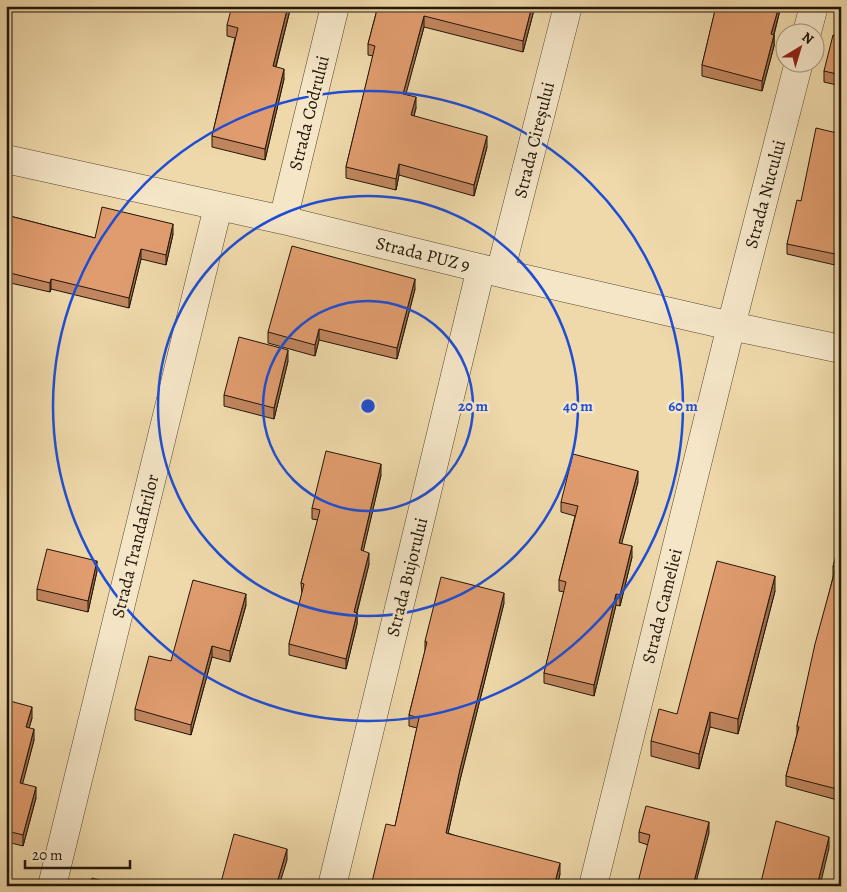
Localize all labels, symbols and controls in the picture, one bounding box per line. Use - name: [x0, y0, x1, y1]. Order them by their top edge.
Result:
- north arrow: [774, 22, 824, 72]
- text: N: [798, 28, 818, 49]
- street label: Strada Codrului: [283, 53, 335, 173]
- street label: Strada Cireșului: [508, 79, 560, 201]
- street label: Strada Nucului: [739, 137, 791, 251]
- street label: Strada PUZ 9: [373, 231, 473, 277]
- text: 20 m: [458, 396, 488, 416]
- text: 40 m: [563, 396, 593, 416]
- text: 60 m: [668, 396, 698, 416]
- centre of rings: [359, 397, 377, 415]
- street label: Strada Trandafirilor: [106, 472, 164, 620]
- street label: Strada Bujorului: [381, 515, 433, 639]
- street label: Strada Cameliei: [636, 546, 688, 666]
- scale bar: [25, 837, 130, 869]
- text: 20 m: [32, 845, 63, 865]

